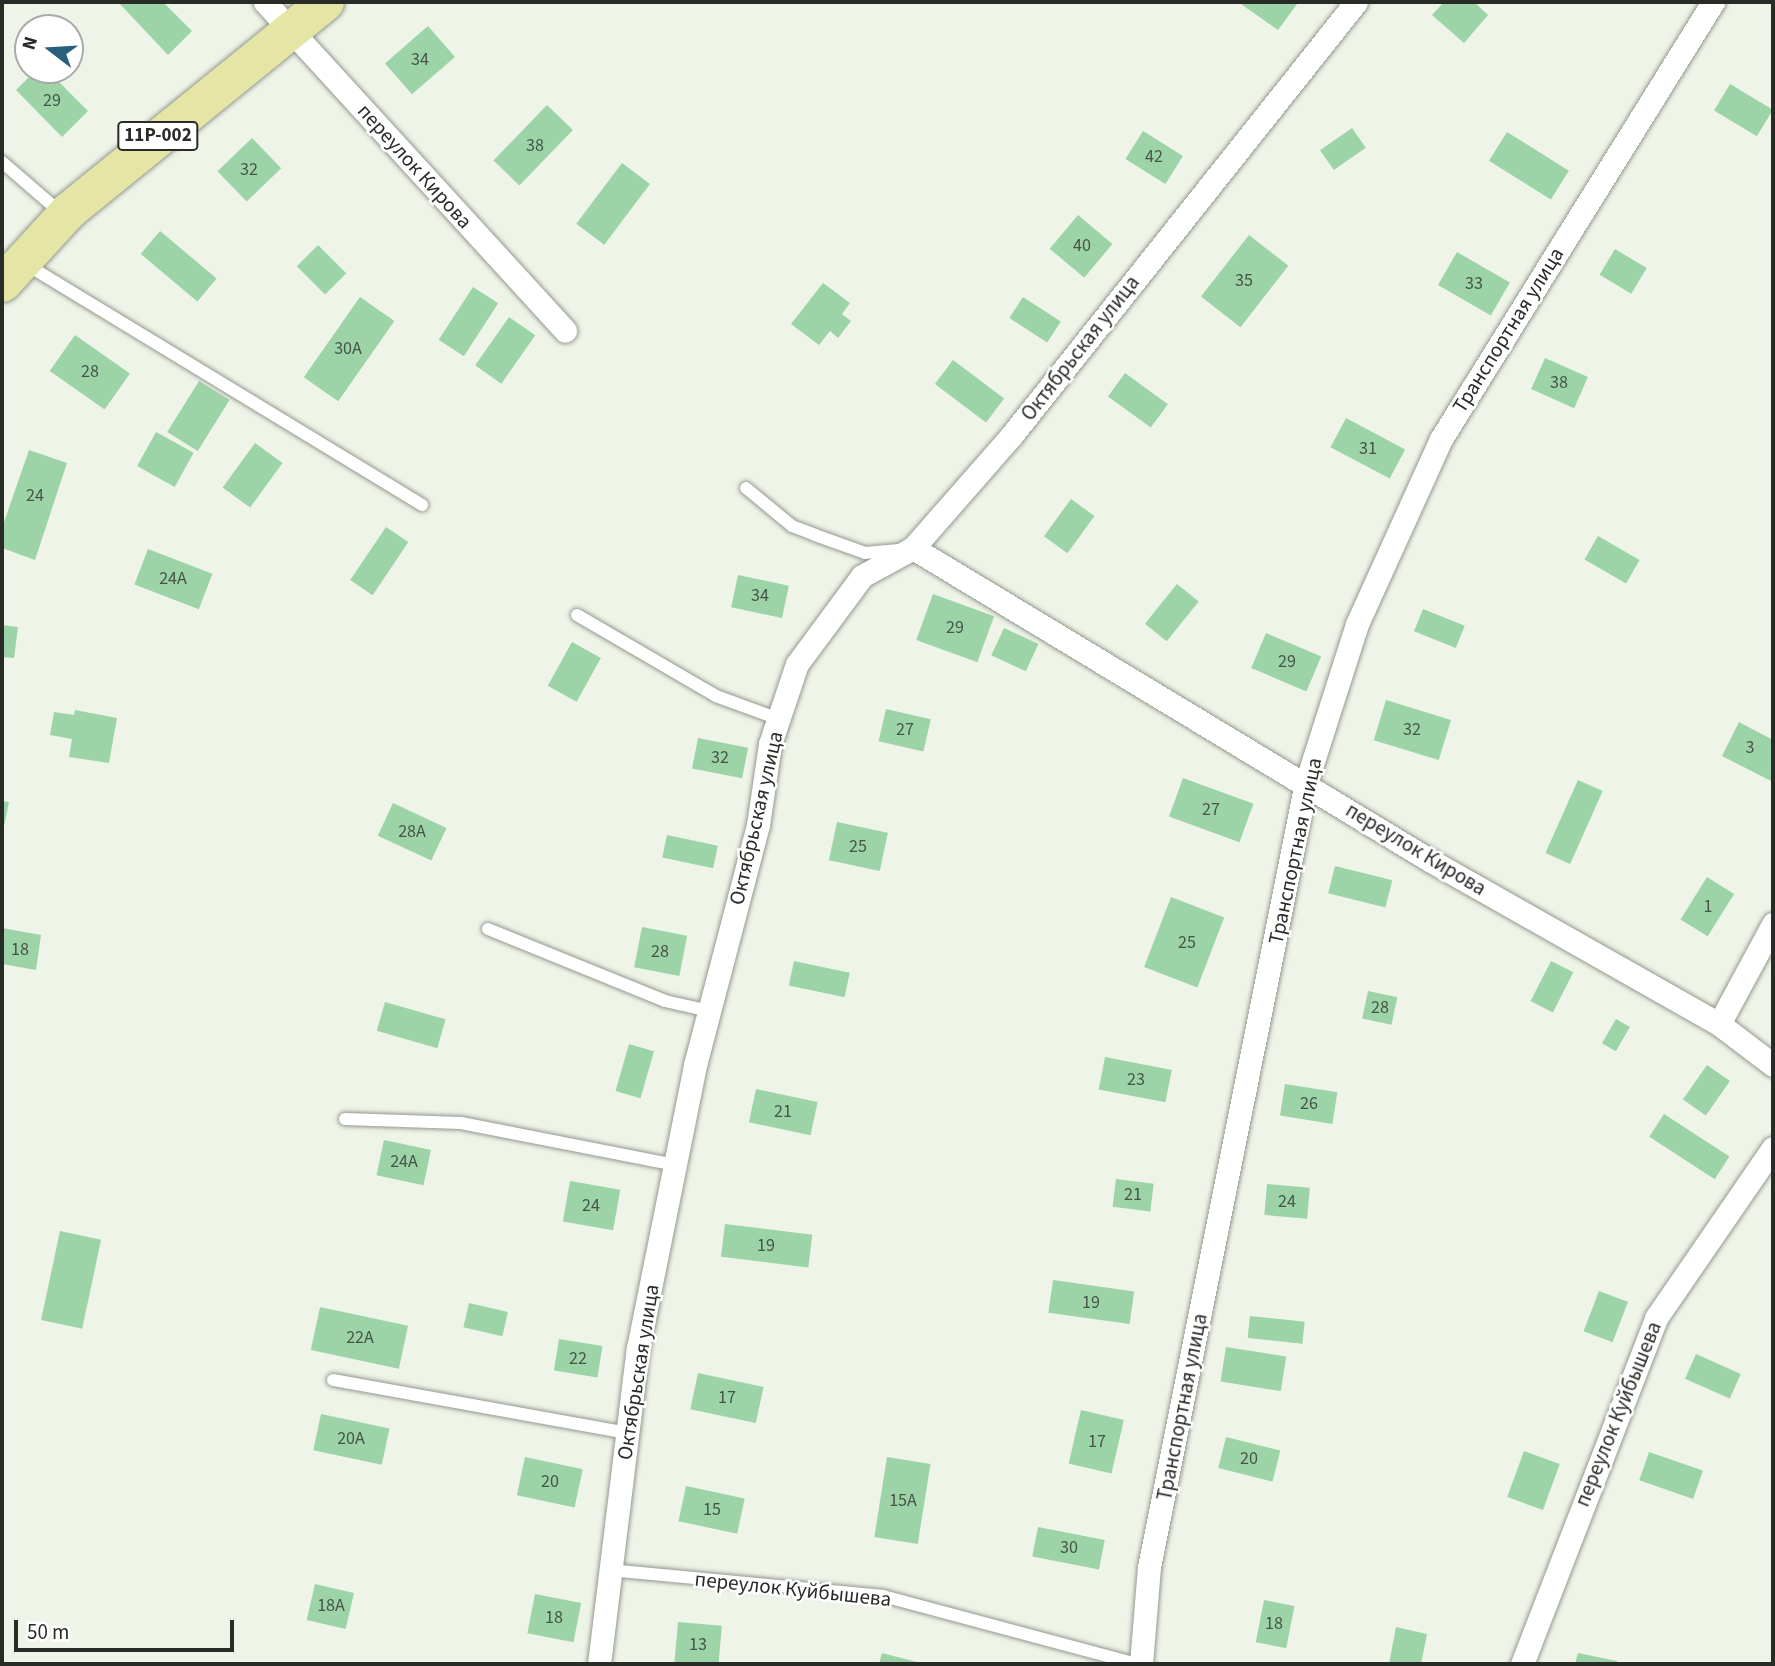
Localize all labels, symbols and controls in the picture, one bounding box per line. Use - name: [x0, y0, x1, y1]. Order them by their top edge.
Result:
- north arrow: [14, 14, 84, 84]
- text: N: [16, 33, 45, 53]
- house number: 34: [411, 49, 429, 71]
- house number: 29: [43, 90, 61, 112]
- street label: переулок Кирова: [352, 98, 478, 234]
- road number: 11Р-002: [116, 120, 200, 152]
- house number: 38: [526, 135, 544, 157]
- house number: 42: [1145, 146, 1163, 168]
- house number: 32: [240, 159, 258, 181]
- house number: 40: [1073, 235, 1091, 257]
- street label: Транспортная улица: [1447, 243, 1569, 417]
- street label: Октябрьская улица: [1015, 270, 1145, 426]
- house number: 35: [1235, 270, 1253, 292]
- house number: 33: [1465, 273, 1483, 295]
- house number: 30А: [334, 338, 362, 360]
- house number: 28: [81, 361, 99, 383]
- house number: 38: [1550, 372, 1568, 394]
- house number: 31: [1359, 438, 1377, 460]
- house number: 24: [26, 485, 44, 507]
- house number: 24А: [159, 568, 187, 590]
- house number: 34: [751, 585, 769, 607]
- house number: 29: [946, 617, 964, 639]
- house number: 29: [1278, 651, 1296, 673]
- house number: 27: [896, 719, 914, 741]
- house number: 32: [1403, 719, 1421, 741]
- street label: Октябрьская улица: [724, 729, 788, 907]
- house number: 3: [1746, 737, 1754, 759]
- house number: 32: [711, 747, 729, 769]
- street label: Транспортная улица: [1263, 755, 1327, 947]
- street label: переулок Кирова: [1341, 797, 1491, 901]
- house number: 27: [1202, 799, 1220, 821]
- house number: 28А: [398, 821, 426, 843]
- house number: 25: [849, 836, 867, 858]
- house number: 1: [1704, 896, 1712, 918]
- house number: 25: [1178, 932, 1196, 954]
- house number: 18: [11, 939, 29, 961]
- house number: 28: [651, 941, 669, 963]
- house number: 28: [1371, 997, 1389, 1019]
- house number: 23: [1127, 1069, 1145, 1091]
- house number: 26: [1300, 1093, 1318, 1115]
- house number: 21: [774, 1101, 792, 1123]
- house number: 24А: [390, 1151, 418, 1173]
- house number: 21: [1124, 1184, 1142, 1206]
- house number: 24: [1278, 1191, 1296, 1213]
- house number: 24: [582, 1195, 600, 1217]
- house number: 19: [757, 1235, 775, 1257]
- street label: Октябрьская улица: [612, 1282, 664, 1462]
- house number: 19: [1082, 1292, 1100, 1314]
- street label: Транспортная улица: [1152, 1311, 1212, 1503]
- street label: переулок Куйбышева: [1569, 1318, 1667, 1510]
- house number: 22А: [346, 1327, 374, 1349]
- house number: 22: [569, 1348, 587, 1370]
- house number: 17: [718, 1387, 736, 1409]
- house number: 20А: [337, 1428, 365, 1450]
- house number: 17: [1088, 1431, 1106, 1453]
- house number: 20: [1240, 1448, 1258, 1470]
- house number: 20: [541, 1471, 559, 1493]
- house number: 15А: [889, 1490, 917, 1512]
- house number: 15: [703, 1499, 721, 1521]
- house number: 30: [1060, 1537, 1078, 1559]
- street label: переулок Куйбышева: [694, 1566, 892, 1612]
- house number: 18А: [317, 1595, 345, 1617]
- scale bar: [18, 1606, 238, 1650]
- house number: 18: [545, 1607, 563, 1629]
- house number: 18: [1265, 1613, 1283, 1635]
- text: 50 m: [27, 1617, 69, 1647]
- house number: 13: [689, 1634, 707, 1656]

